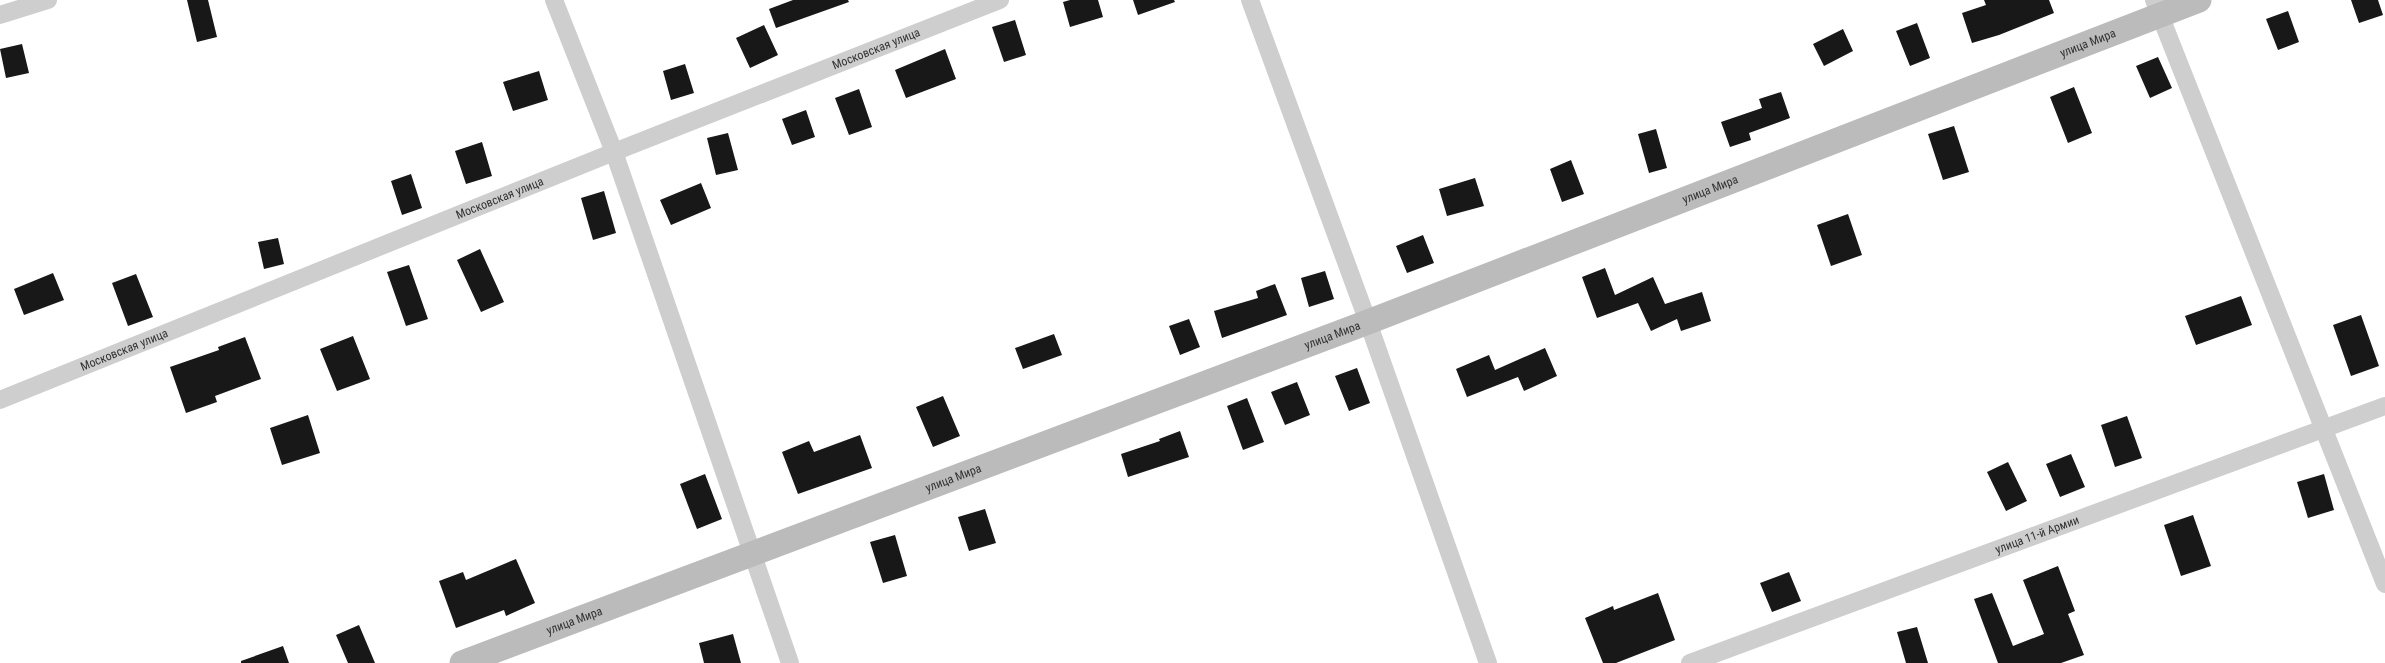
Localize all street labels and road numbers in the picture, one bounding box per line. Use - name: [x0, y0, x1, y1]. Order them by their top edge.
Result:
- street label: Московская улица: [830, 25, 922, 72]
- street label: улица Мира: [2058, 26, 2118, 60]
- street label: улица Мира: [1680, 172, 1740, 207]
- street label: Московская улица: [454, 174, 546, 222]
- street label: улица Мира: [1302, 318, 1363, 352]
- street label: Московская улица: [78, 326, 170, 374]
- street label: улица Мира: [923, 461, 984, 495]
- street label: улица 11-й Армии: [1993, 513, 2081, 557]
- street label: улица Мира: [544, 604, 604, 638]

